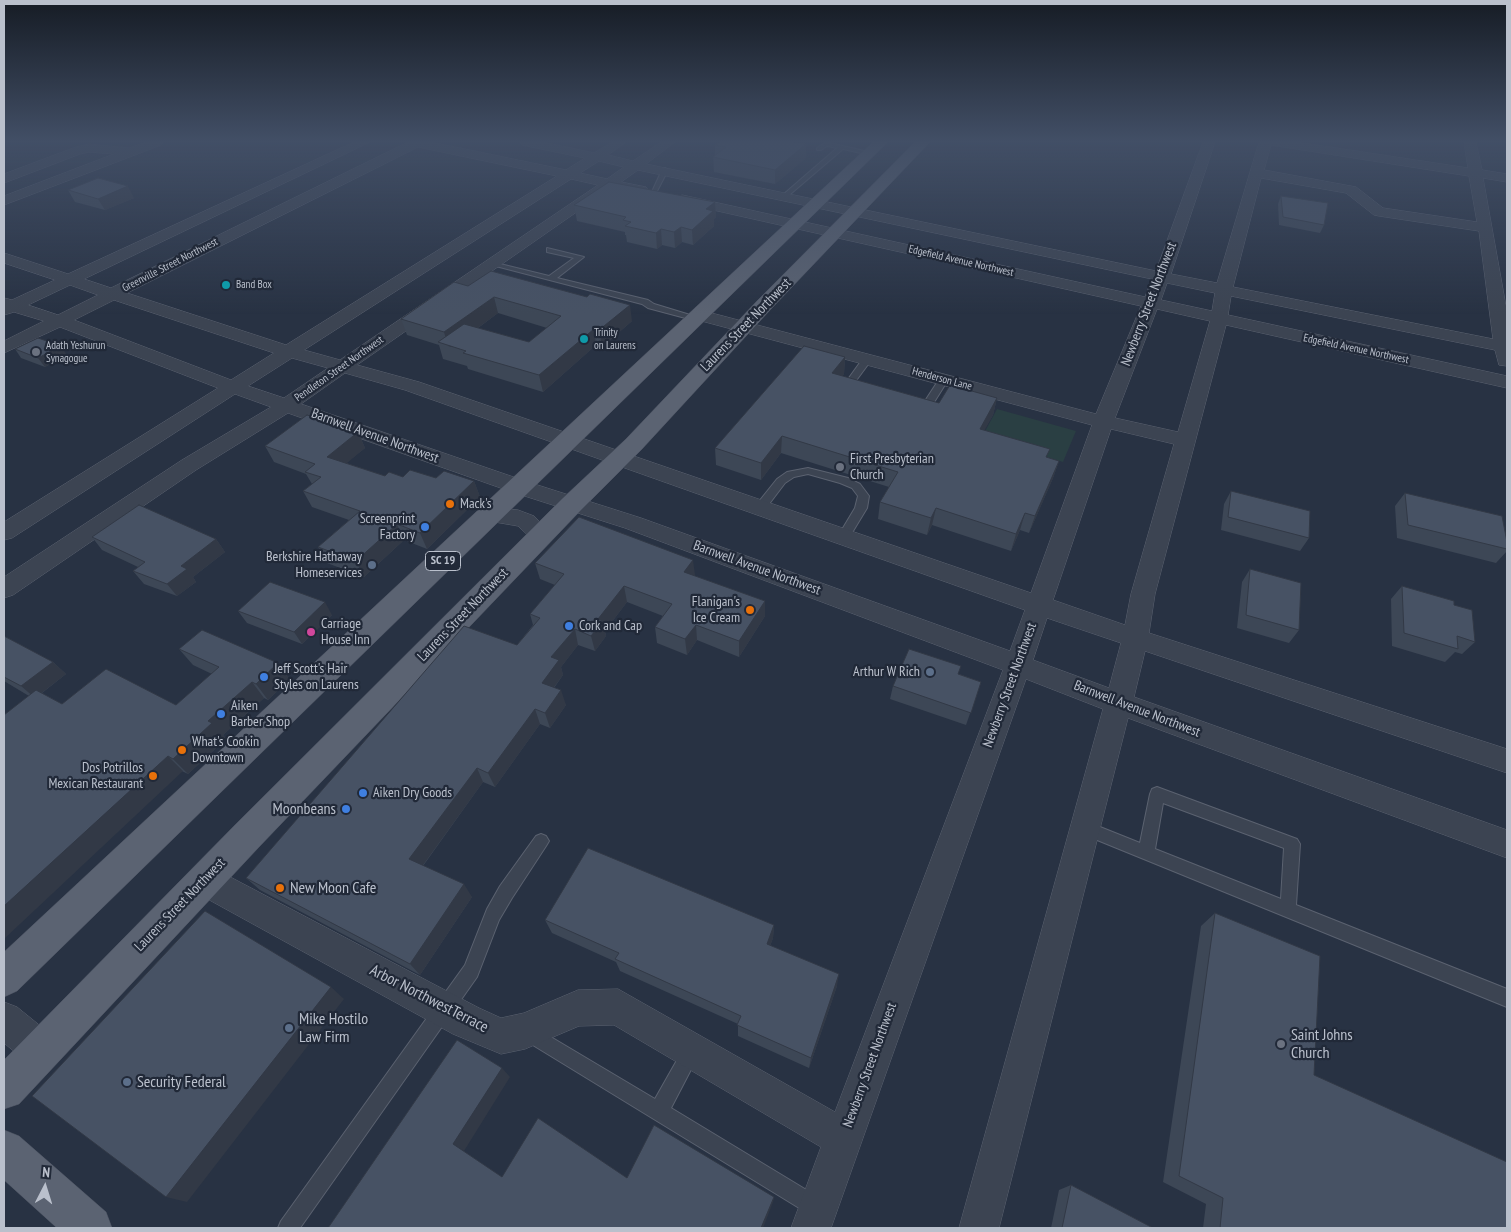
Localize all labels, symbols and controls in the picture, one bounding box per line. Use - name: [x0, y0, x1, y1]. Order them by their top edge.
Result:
- street label: Greenville Street Northwest: [120, 235, 220, 295]
- street label: Newberry Street Northwest: [1118, 240, 1180, 368]
- street label: Edgefield Avenue Northwest: [907, 242, 1015, 280]
- street label: Laurens Street Northwest: [697, 275, 795, 375]
- place label: Band Box: [236, 278, 272, 292]
- marker: Band Box: [220, 279, 232, 291]
- place label: Trinity on Laurens: [594, 326, 636, 352]
- street label: Edgefield Avenue Northwest: [1302, 331, 1410, 367]
- street label: Pendleton Street Northwest: [292, 333, 386, 405]
- marker: Trinity on Laurens: [578, 333, 590, 345]
- place label: Adath Yeshurun Synagogue: [46, 339, 105, 365]
- marker: Adath Yeshurun Synagogue: [30, 346, 42, 358]
- street label: Henderson Lane: [911, 365, 973, 393]
- street label: Barnwell Avenue Northwest: [309, 405, 441, 467]
- place label: First Presbyterian Church: [850, 451, 934, 484]
- marker: First Presbyterian Church: [834, 461, 846, 473]
- place label: Mack's: [460, 496, 491, 512]
- marker: Mack's: [444, 498, 456, 510]
- place label: Screenprint Factory: [360, 511, 415, 544]
- marker: Screenprint Factory: [419, 521, 431, 533]
- street label: Barnwell Avenue Northwest: [691, 537, 823, 599]
- place label: Berkshire Hathaway Homeservices: [266, 549, 362, 582]
- road number: SC 19: [426, 552, 460, 570]
- marker: Berkshire Hathaway Homeservices: [366, 559, 378, 571]
- street label: Laurens Street Northwest: [414, 565, 512, 665]
- place label: Flanigan's Ice Cream: [692, 594, 740, 626]
- marker: Flanigan's Ice Cream: [744, 604, 756, 616]
- place label: Carriage House Inn: [321, 616, 370, 648]
- place label: Cork and Cap: [579, 618, 642, 634]
- marker: Cork and Cap: [563, 620, 575, 632]
- street label: Newberry Street Northwest: [980, 620, 1040, 750]
- marker: Carriage House Inn: [305, 626, 317, 638]
- place label: Jeff Scott's Hair Styles on Laurens: [274, 661, 359, 694]
- place label: Arthur W Rich: [853, 664, 920, 680]
- marker: Arthur W Rich: [924, 666, 936, 678]
- marker: Jeff Scott's Hair Styles on Laurens: [258, 671, 270, 683]
- street label: Barnwell Avenue Northwest: [1071, 677, 1203, 741]
- place label: Aiken Barber Shop: [231, 698, 290, 730]
- marker: Aiken Barber Shop: [215, 708, 227, 720]
- place label: What's Cookin Downtown: [192, 734, 259, 766]
- marker: What's Cookin Downtown: [176, 744, 188, 756]
- place label: Dos Potrillos Mexican Restaurant: [48, 760, 143, 792]
- marker: Dos Potrillos Mexican Restaurant: [147, 770, 159, 782]
- place label: Aiken Dry Goods: [373, 785, 452, 801]
- marker: Aiken Dry Goods: [357, 787, 369, 799]
- place label: Moonbeans: [273, 799, 336, 819]
- marker: Moonbeans: [340, 803, 352, 815]
- street label: Laurens Street Northwest: [131, 855, 229, 955]
- place label: New Moon Cafe: [290, 878, 376, 898]
- marker: New Moon Cafe: [274, 882, 286, 894]
- street label: Arbor NorthwestTerrace: [367, 961, 491, 1037]
- street label: Newberry Street Northwest: [840, 1000, 900, 1130]
- place label: Mike Hostilo Law Firm: [299, 1009, 368, 1047]
- marker: Mike Hostilo Law Firm: [283, 1022, 295, 1034]
- place label: Saint Johns Church: [1291, 1025, 1353, 1063]
- marker: Saint Johns Church: [1275, 1038, 1287, 1050]
- place label: Security Federal: [137, 1072, 226, 1092]
- marker: Security Federal: [121, 1076, 133, 1088]
- north arrow: [20, 1162, 70, 1212]
- text: N: [42, 1163, 51, 1181]

